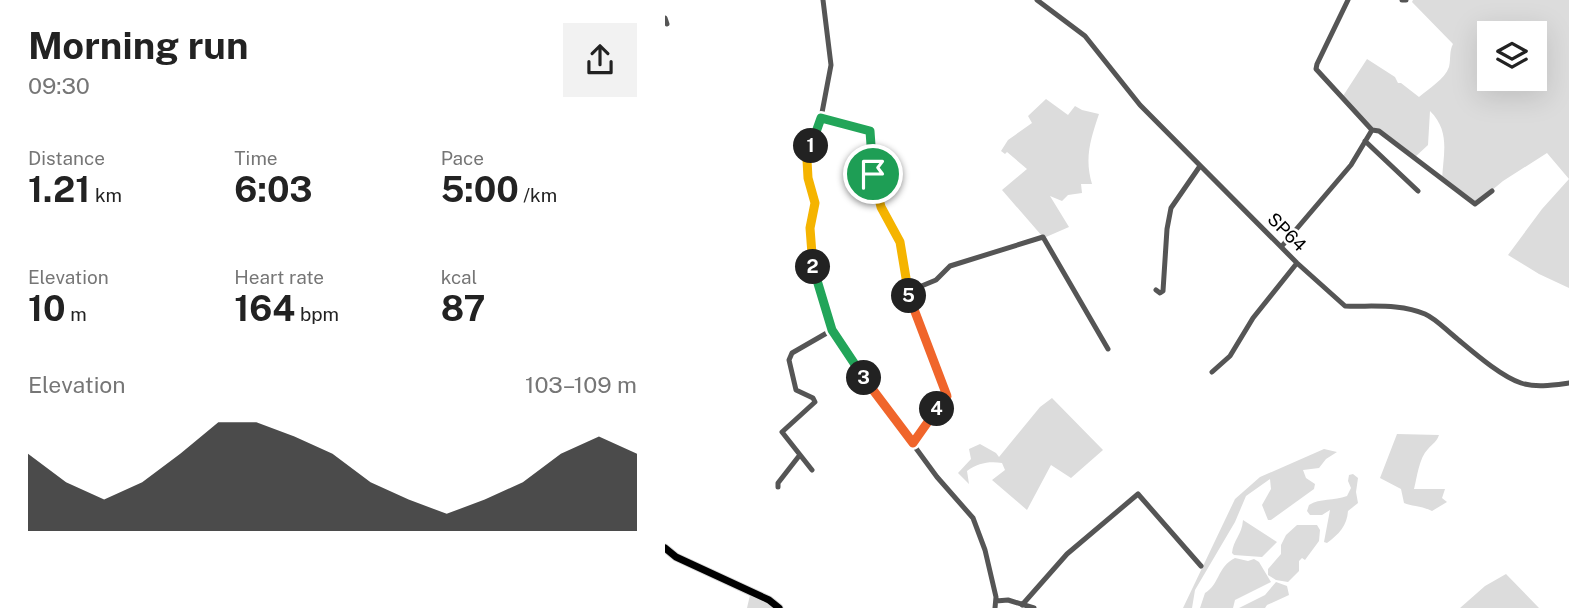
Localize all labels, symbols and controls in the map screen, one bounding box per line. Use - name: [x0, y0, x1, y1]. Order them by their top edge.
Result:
- map controls: [1477, 21, 1547, 91]
- button: layers: [1477, 21, 1547, 91]
- text: Morning run: [28, 23, 249, 68]
- button: share: [563, 23, 637, 97]
- text: 09:30: [28, 72, 90, 99]
- pin: 1: [793, 128, 829, 164]
- text: 1: [806, 134, 815, 156]
- pin: [843, 144, 903, 204]
- text: Distance: [28, 147, 105, 169]
- text: Time: [234, 147, 278, 169]
- text: Pace: [441, 147, 484, 169]
- icon: arrive: [854, 155, 892, 193]
- text: 1.21: [28, 169, 90, 210]
- text: 6:03: [234, 169, 313, 210]
- text: 5:00: [441, 169, 519, 210]
- text: km: [90, 184, 122, 206]
- text: /km: [519, 184, 557, 206]
- street label: SP64: [1263, 208, 1311, 256]
- pin: 2: [795, 250, 831, 284]
- text: 2: [806, 255, 819, 277]
- text: Elevation: [28, 266, 109, 288]
- text: Heart rate: [234, 266, 324, 288]
- text: kcal: [441, 266, 477, 288]
- pin: 5: [891, 278, 927, 314]
- text: 5: [902, 284, 915, 306]
- text: 10: [28, 288, 66, 329]
- text: 164: [234, 288, 295, 329]
- text: 87: [441, 288, 485, 329]
- text: m: [66, 303, 87, 325]
- text: bpm: [295, 303, 339, 325]
- pin: 3: [847, 360, 881, 396]
- text: 3: [857, 366, 870, 388]
- text: Elevation: [28, 371, 126, 398]
- text: 103–109 m: [525, 371, 637, 398]
- pin: 4: [919, 392, 955, 426]
- text: 4: [930, 397, 943, 419]

